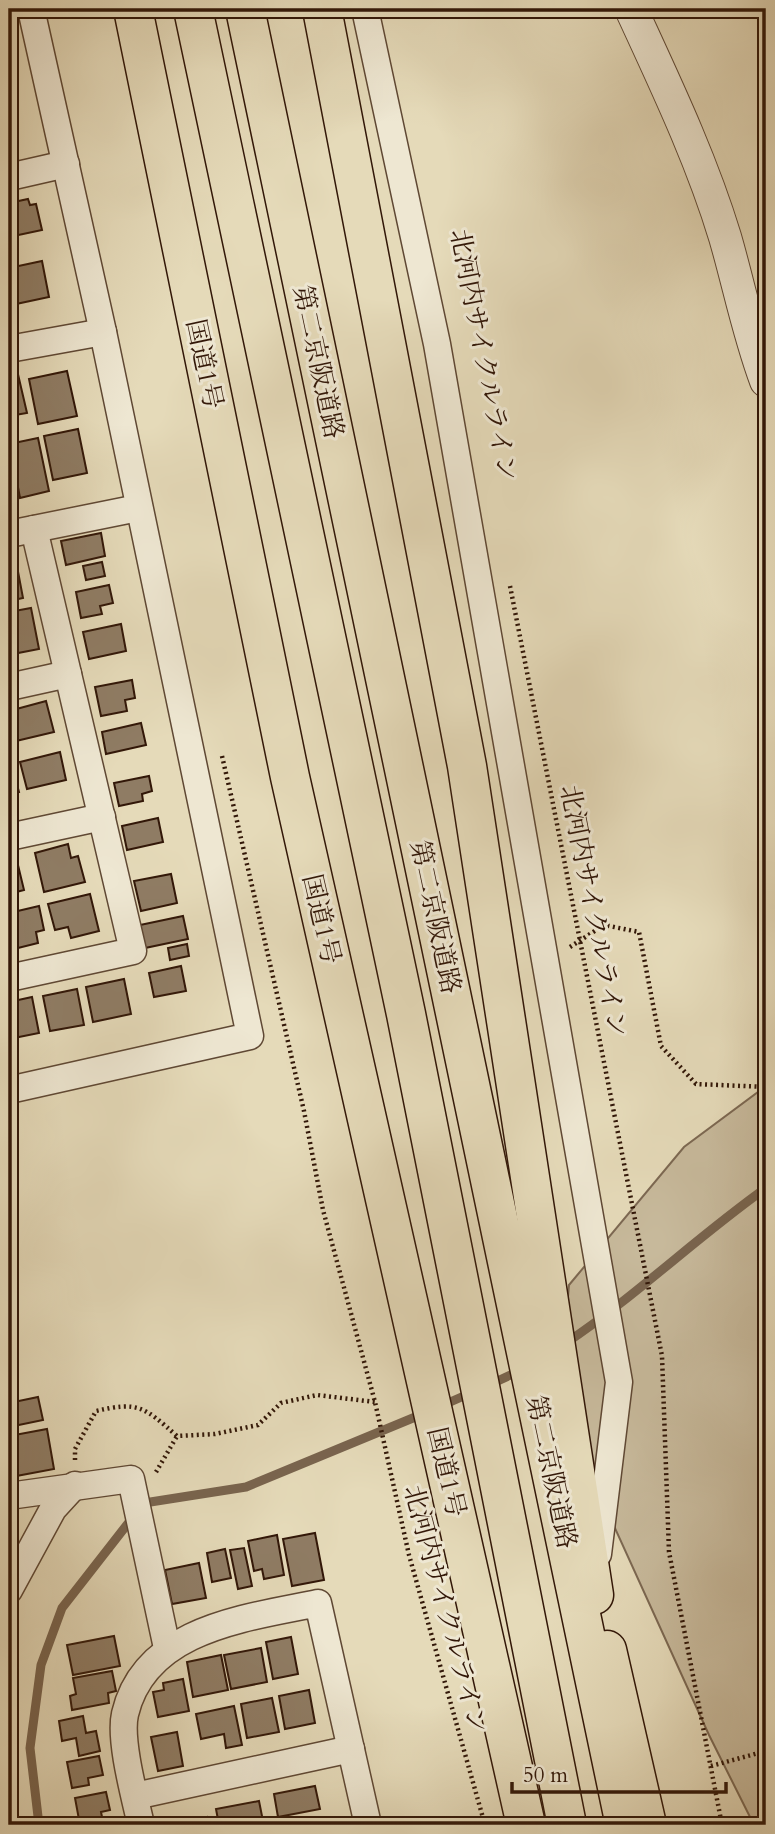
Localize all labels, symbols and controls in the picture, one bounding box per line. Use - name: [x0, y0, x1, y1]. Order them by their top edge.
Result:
- street label: 北河内サイクルライン: [442, 226, 525, 484]
- street label: 第二京阪道路: [285, 282, 352, 442]
- street label: 国道1号: [178, 316, 231, 412]
- street label: 北河内サイクルライン: [552, 782, 635, 1040]
- street label: 第二京阪道路: [402, 837, 469, 997]
- street label: 国道1号: [294, 871, 349, 968]
- street label: 第二京阪道路: [518, 1392, 585, 1552]
- street label: 国道1号: [419, 1424, 474, 1521]
- street label: 北河内サイクルライン: [395, 1481, 496, 1737]
- scale bar: [512, 1750, 726, 1794]
- text: 50 m: [523, 1761, 568, 1790]

